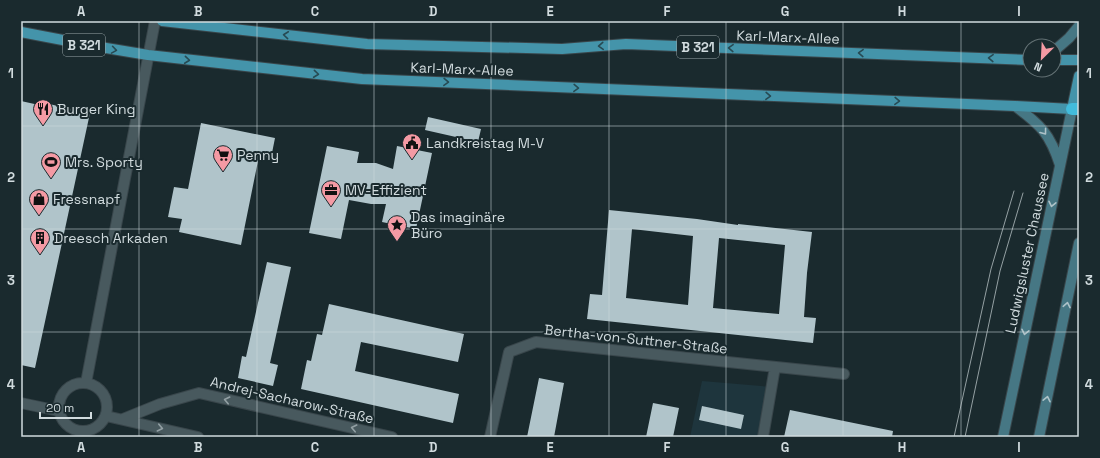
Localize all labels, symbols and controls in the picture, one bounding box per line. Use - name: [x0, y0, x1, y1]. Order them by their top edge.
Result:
- text: A: [77, 3, 86, 20]
- text: B: [194, 3, 203, 20]
- text: C: [311, 3, 319, 20]
- text: D: [429, 3, 438, 20]
- text: E: [546, 3, 554, 20]
- text: F: [664, 3, 671, 20]
- text: G: [781, 3, 789, 20]
- text: H: [898, 3, 906, 20]
- text: I: [1017, 3, 1021, 20]
- street label: Karl-Marx-Allee: [736, 26, 840, 48]
- one-way arrow: [283, 31, 289, 40]
- road number: B 321: [63, 34, 105, 56]
- road number: B 321: [677, 36, 719, 58]
- north arrow: [1022, 38, 1062, 78]
- one-way arrow: [598, 42, 604, 50]
- one-way arrow: [728, 44, 734, 53]
- one-way arrow: [111, 45, 117, 54]
- one-way arrow: [858, 49, 864, 58]
- one-way arrow: [988, 54, 994, 63]
- one-way arrow: [184, 55, 190, 64]
- street label: Karl-Marx-Allee: [410, 58, 514, 80]
- text: N: [1032, 59, 1044, 75]
- text: 1: [8, 65, 14, 82]
- text: 1: [1086, 65, 1092, 82]
- one-way arrow: [313, 69, 319, 78]
- one-way arrow: [443, 78, 449, 86]
- one-way arrow: [573, 83, 579, 92]
- one-way arrow: [765, 91, 771, 100]
- one-way arrow: [894, 97, 900, 105]
- restaurant icon: Burger King: [32, 98, 54, 126]
- place label: Burger King: [57, 100, 136, 118]
- one-way arrow: [1039, 127, 1046, 134]
- public building icon: Landkreistag M-V: [401, 132, 423, 160]
- place label: Landkreistag M-V: [426, 134, 544, 152]
- supermarket icon: Penny: [212, 144, 234, 172]
- place label: Penny: [237, 146, 279, 164]
- sports icon: Mrs. Sporty: [40, 151, 62, 179]
- place label: Mrs. Sporty: [65, 153, 143, 171]
- text: 2: [7, 169, 15, 186]
- text: 2: [1085, 169, 1093, 186]
- street label: Ludwigsluster Chaussee: [1001, 171, 1053, 335]
- office icon: MV-Effizient: [320, 179, 342, 207]
- place label: MV-Effizient: [345, 181, 427, 199]
- shop icon: Fressnapf: [28, 188, 50, 216]
- place label: Fressnapf: [53, 190, 120, 208]
- one-way arrow: [1049, 201, 1057, 208]
- place label: Das imaginäre Büro: [411, 208, 505, 242]
- place icon: Das imaginäre Büro: [386, 214, 408, 242]
- building icon: Dreesch Arkaden: [29, 227, 51, 255]
- place label: Dreesch Arkaden: [54, 229, 168, 247]
- text: 3: [7, 272, 15, 289]
- text: 3: [1085, 272, 1093, 289]
- one-way arrow: [1062, 302, 1070, 308]
- street label: Bertha-von-Suttner-Straße: [543, 320, 729, 358]
- one-way arrow: [1022, 328, 1030, 335]
- street label: Andrej-Sacharow-Straße: [209, 372, 375, 428]
- text: 4: [7, 376, 15, 393]
- text: 4: [1085, 376, 1093, 393]
- scale bar: [40, 394, 91, 420]
- one-way arrow: [224, 396, 230, 404]
- one-way arrow: [1043, 396, 1051, 402]
- text: 20 m: [46, 400, 74, 416]
- one-way arrow: [157, 424, 163, 432]
- one-way arrow: [351, 425, 357, 433]
- text: A: [77, 439, 86, 456]
- text: B: [194, 439, 203, 456]
- text: C: [311, 439, 319, 456]
- text: D: [429, 439, 438, 456]
- text: E: [546, 439, 554, 456]
- text: F: [664, 439, 671, 456]
- text: G: [781, 439, 789, 456]
- text: H: [898, 439, 906, 456]
- text: I: [1017, 439, 1021, 456]

